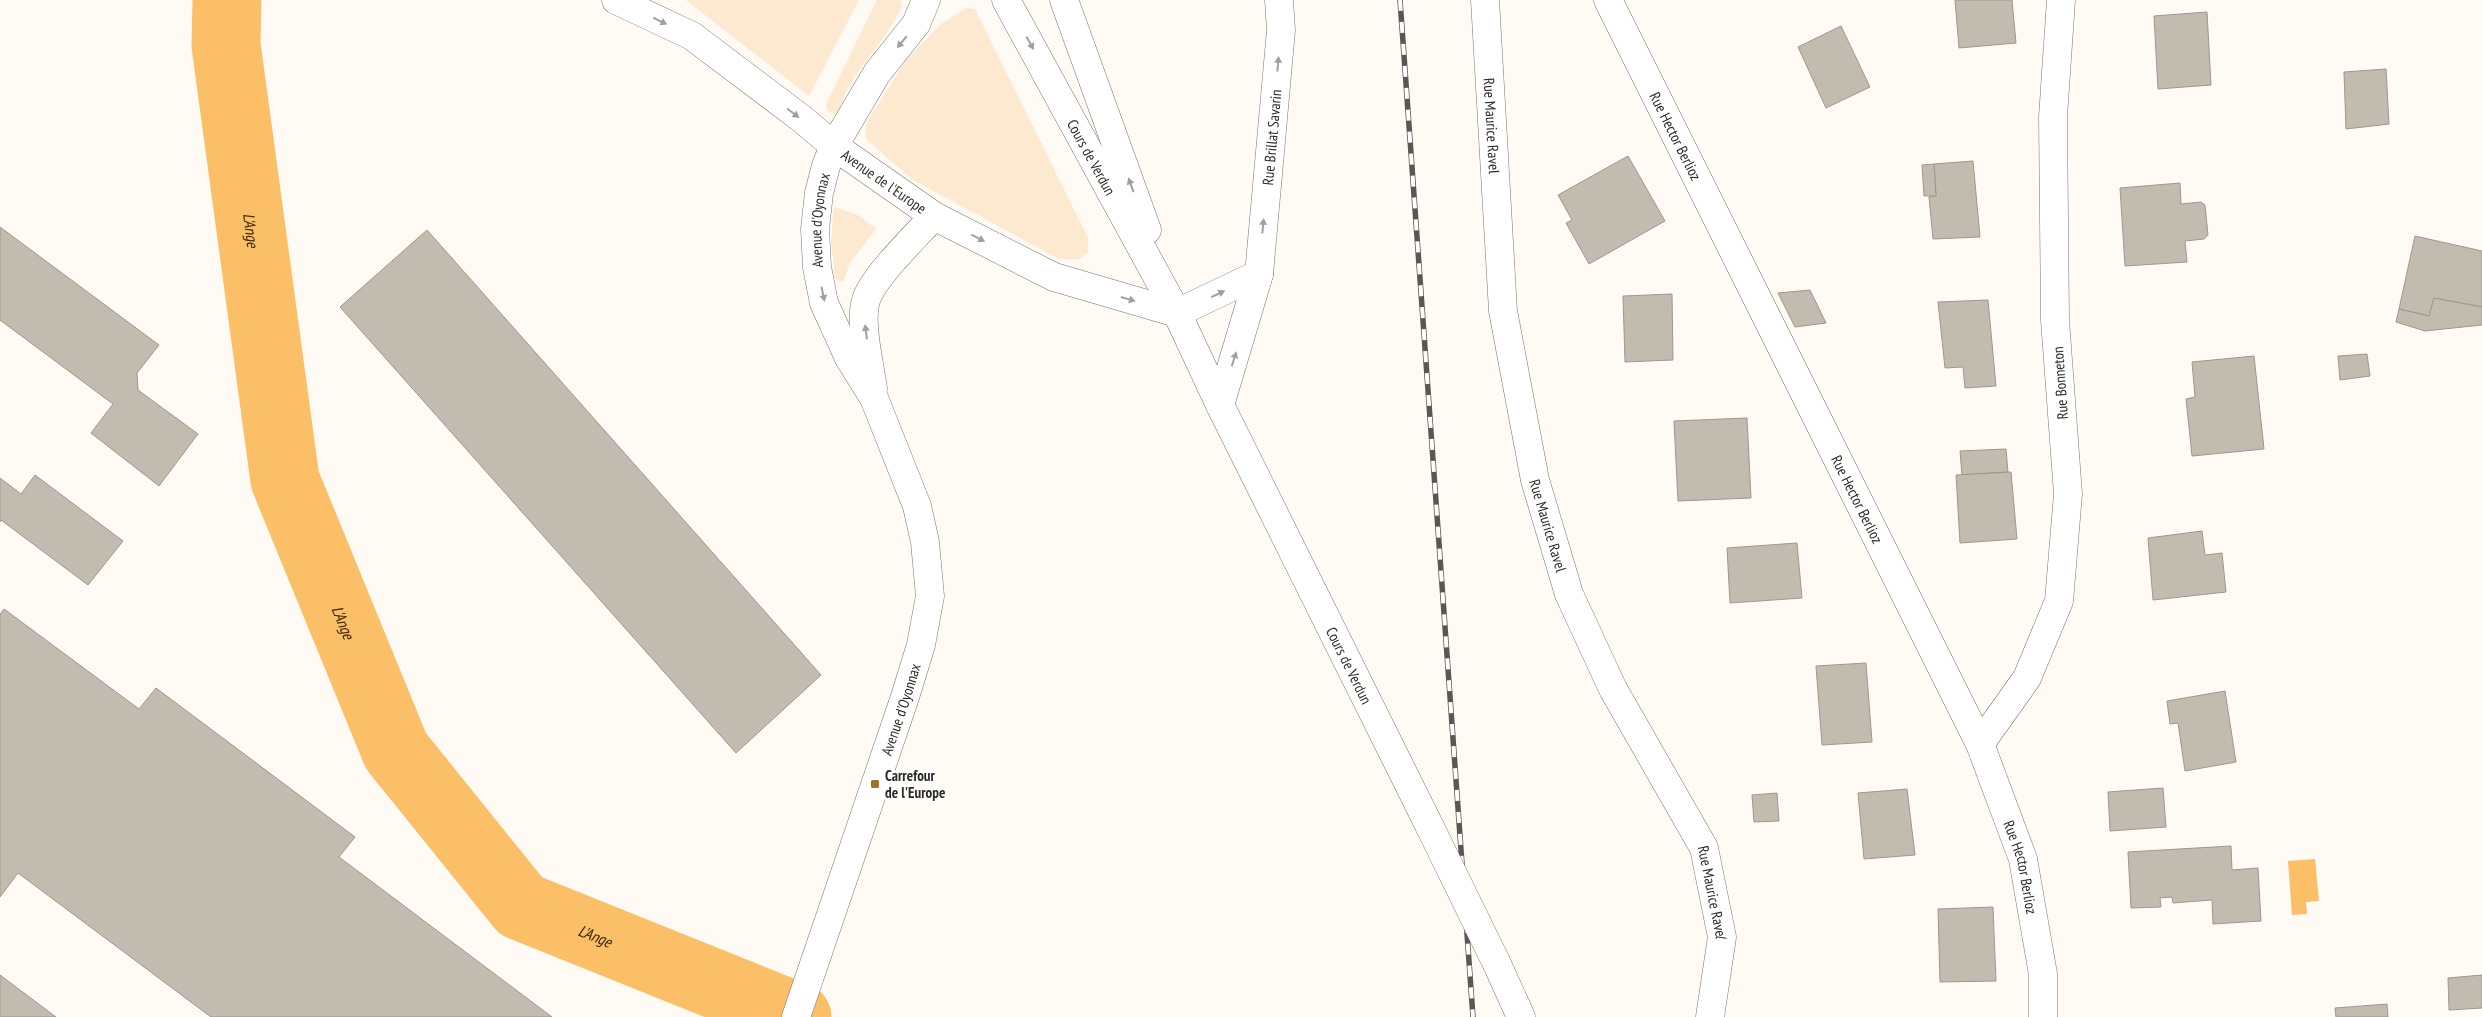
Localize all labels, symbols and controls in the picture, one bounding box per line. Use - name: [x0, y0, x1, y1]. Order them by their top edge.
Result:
- one-way arrow: [653, 17, 667, 25]
- one-way arrow: [896, 35, 907, 48]
- one-way arrow: [1026, 35, 1034, 50]
- one-way arrow: [1274, 55, 1282, 71]
- street label: Rue Maurice Ravel: [1480, 77, 1505, 175]
- street label: Rue Brillat Savarin: [1258, 88, 1285, 186]
- street label: Rue Hector Berlioz: [1646, 89, 1706, 183]
- one-way arrow: [787, 107, 800, 118]
- street label: Cours de Verdun: [1063, 116, 1120, 198]
- street label: Avenue de l'Europe: [838, 145, 930, 217]
- street label: Avenue d'Oyonnax: [805, 171, 833, 268]
- one-way arrow: [1127, 177, 1135, 192]
- water label: L'Ange: [239, 212, 264, 250]
- one-way arrow: [1260, 217, 1268, 233]
- one-way arrow: [970, 234, 985, 242]
- one-way arrow: [819, 286, 827, 302]
- one-way arrow: [1211, 289, 1225, 297]
- one-way arrow: [1120, 295, 1135, 303]
- one-way arrow: [862, 323, 870, 339]
- street label: Rue Bonneton: [2048, 346, 2072, 420]
- one-way arrow: [1231, 351, 1239, 366]
- street label: Rue Hector Berlioz: [1828, 452, 1888, 546]
- street label: Rue Maurice Ravel: [1526, 477, 1572, 575]
- water label: L'Ange: [328, 603, 360, 644]
- street label: Cours de Verdun: [1322, 624, 1377, 707]
- street label: Avenue d'Oyonnax: [876, 661, 924, 758]
- place label: Carrefour de l'Europe: [885, 766, 945, 802]
- marker: Carrefour de l'Europe: [869, 778, 881, 790]
- street label: Rue Hector Berlioz: [2000, 818, 2042, 915]
- street label: Rue Maurice Ravel: [1694, 844, 1732, 942]
- water label: L'Ange: [576, 920, 616, 952]

